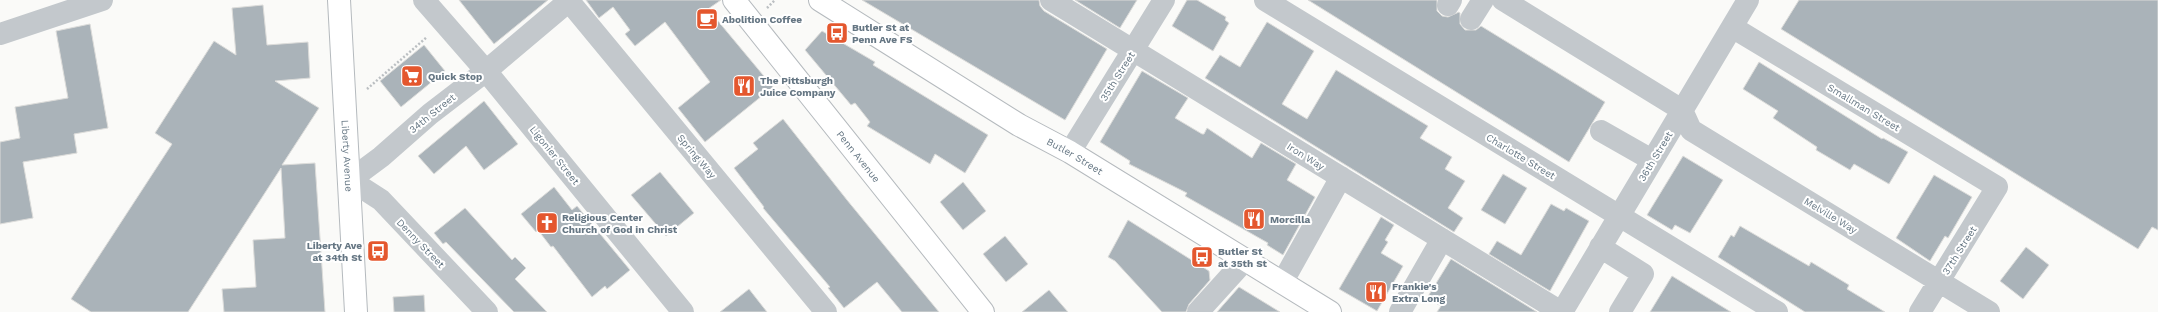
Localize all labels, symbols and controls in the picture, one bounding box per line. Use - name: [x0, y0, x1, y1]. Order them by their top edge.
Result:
- cafe icon: Abolition Coffee: [694, 6, 720, 32]
- place label: Abolition Coffee: [722, 14, 802, 25]
- bus stop icon: Butler St at Penn Ave FS: [824, 20, 850, 46]
- place label: Butler St at Penn Ave FS: [852, 22, 913, 45]
- street label: 35th Street: [1098, 49, 1137, 103]
- supermarket icon: Quick Stop: [399, 63, 425, 89]
- place label: Quick Stop: [428, 71, 482, 82]
- restaurant icon: The Pittsburgh Juice Company: [731, 73, 757, 99]
- place label: The Pittsburgh Juice Company: [760, 75, 836, 98]
- street label: Smallman Street: [1826, 81, 1903, 134]
- street label: 34th Street: [407, 91, 458, 135]
- street label: Liberty Avenue: [340, 120, 354, 192]
- street label: Ligonier Street: [528, 124, 582, 187]
- street label: Penn Avenue: [835, 129, 882, 185]
- street label: 36th Street: [1636, 129, 1675, 183]
- street label: Charlotte Street: [1484, 131, 1558, 182]
- street label: Spring Way: [675, 132, 719, 181]
- street label: Butler Street: [1045, 136, 1106, 177]
- street label: Iron Way: [1285, 141, 1327, 173]
- street label: Melville Way: [1802, 195, 1860, 236]
- restaurant icon: Morcilla: [1241, 206, 1267, 232]
- church icon: Religious Center Church of God in Christ: [534, 210, 560, 236]
- place label: Religious Center Church of God in Christ: [562, 212, 678, 235]
- place label: Morcilla: [1270, 214, 1310, 225]
- street label: Denny Street: [395, 217, 447, 271]
- street label: 37th Street: [1940, 223, 1979, 276]
- bus stop icon: Liberty Ave at 34th St: [365, 238, 391, 264]
- place label: Liberty Ave at 34th St: [307, 240, 363, 263]
- bus stop icon: Butler St at 35th St: [1189, 244, 1215, 270]
- place label: Butler St at 35th St: [1218, 246, 1268, 269]
- restaurant icon: Frankie's Extra Long: [1363, 279, 1389, 305]
- place label: Frankie's Extra Long: [1392, 281, 1446, 304]

